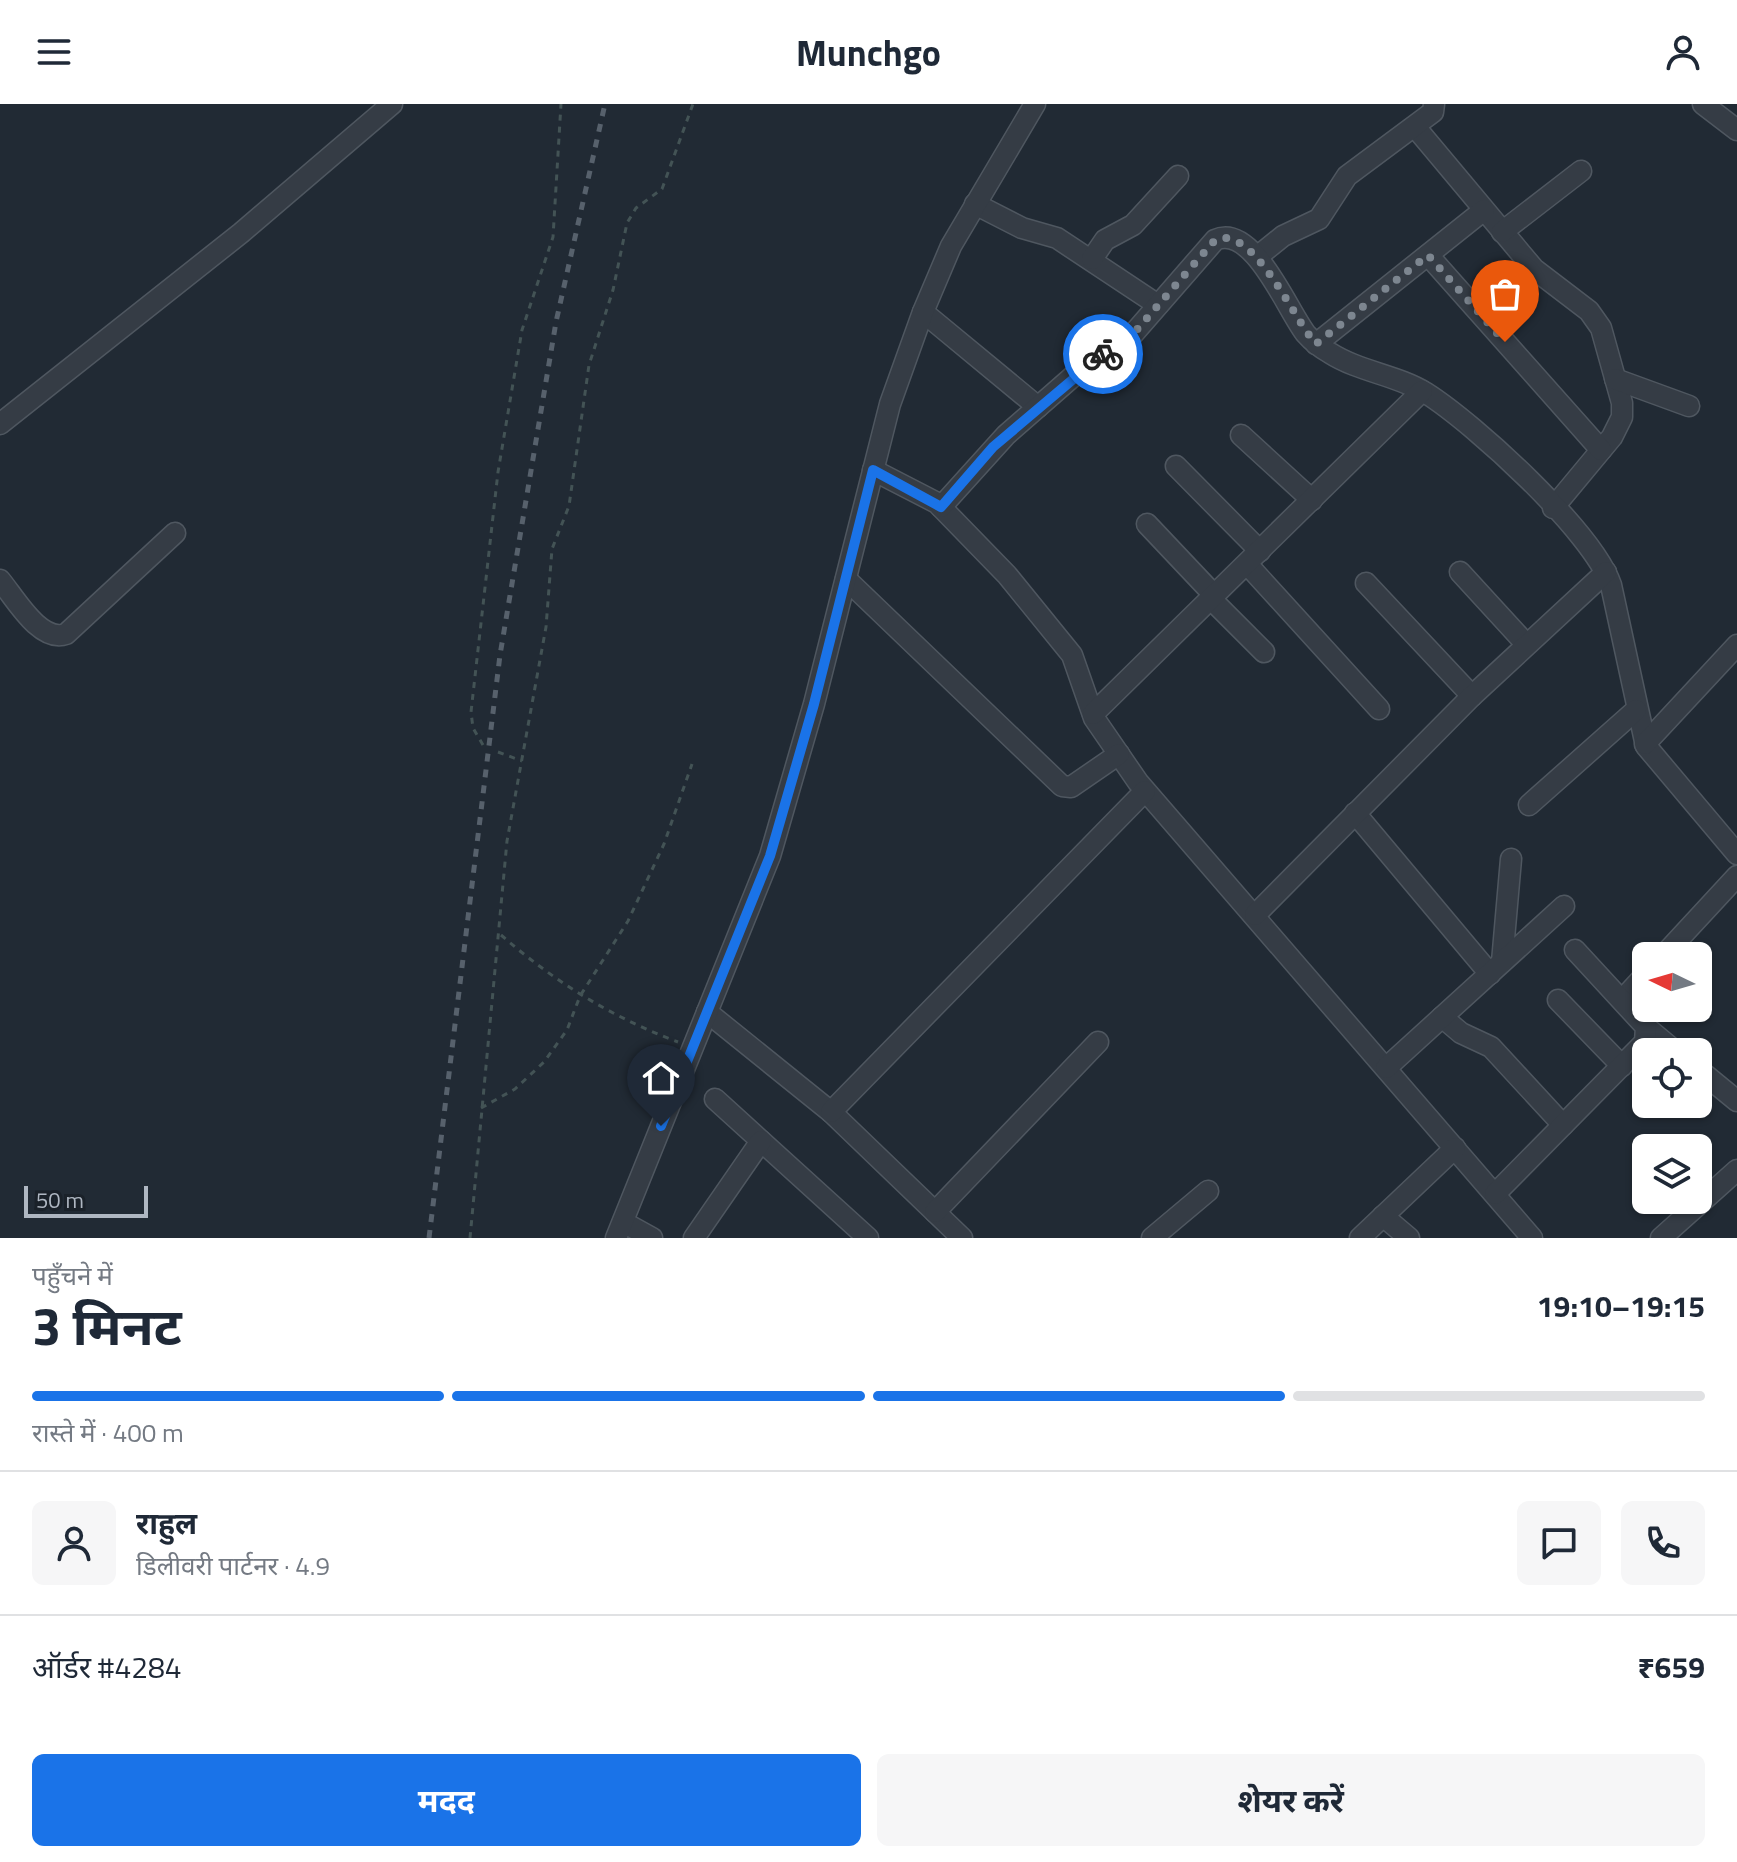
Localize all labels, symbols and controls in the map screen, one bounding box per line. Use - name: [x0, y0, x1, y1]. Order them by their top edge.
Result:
- text: Munchgo: [796, 25, 941, 80]
- icon: menu: [32, 30, 76, 74]
- icon: person: [1661, 30, 1705, 74]
- pin: [1471, 260, 1539, 342]
- icon: bag: [1483, 272, 1527, 316]
- courier: [1063, 314, 1143, 394]
- icon: bike: [1081, 332, 1125, 376]
- north arrow: [1632, 942, 1712, 1022]
- map controls: [1632, 942, 1712, 1214]
- button: locate: [1632, 1038, 1712, 1118]
- pin: [627, 1044, 695, 1126]
- icon: home: [639, 1056, 683, 1100]
- button: layers: [1632, 1134, 1712, 1214]
- scale bar: [24, 1182, 148, 1218]
- text: 50 m: [36, 1183, 84, 1217]
- text: पहुँचने में: [32, 1256, 113, 1295]
- text: 19:10–19:15: [1537, 1283, 1705, 1329]
- text: 3 मिनट: [32, 1286, 182, 1365]
- text: रास्ते में · 400 m: [32, 1413, 184, 1452]
- text: राहुल: [136, 1500, 197, 1546]
- button: person: [32, 1501, 116, 1585]
- button: chat: [1517, 1501, 1601, 1585]
- button: phone: [1621, 1501, 1705, 1585]
- text: डिलीवरी पार्टनर · 4.9: [136, 1546, 330, 1585]
- text: ऑर्डर #4284: [32, 1644, 182, 1690]
- text: ₹659: [1637, 1644, 1705, 1690]
- button: मदद: [32, 1754, 861, 1846]
- button: शेयर करें: [877, 1754, 1705, 1846]

